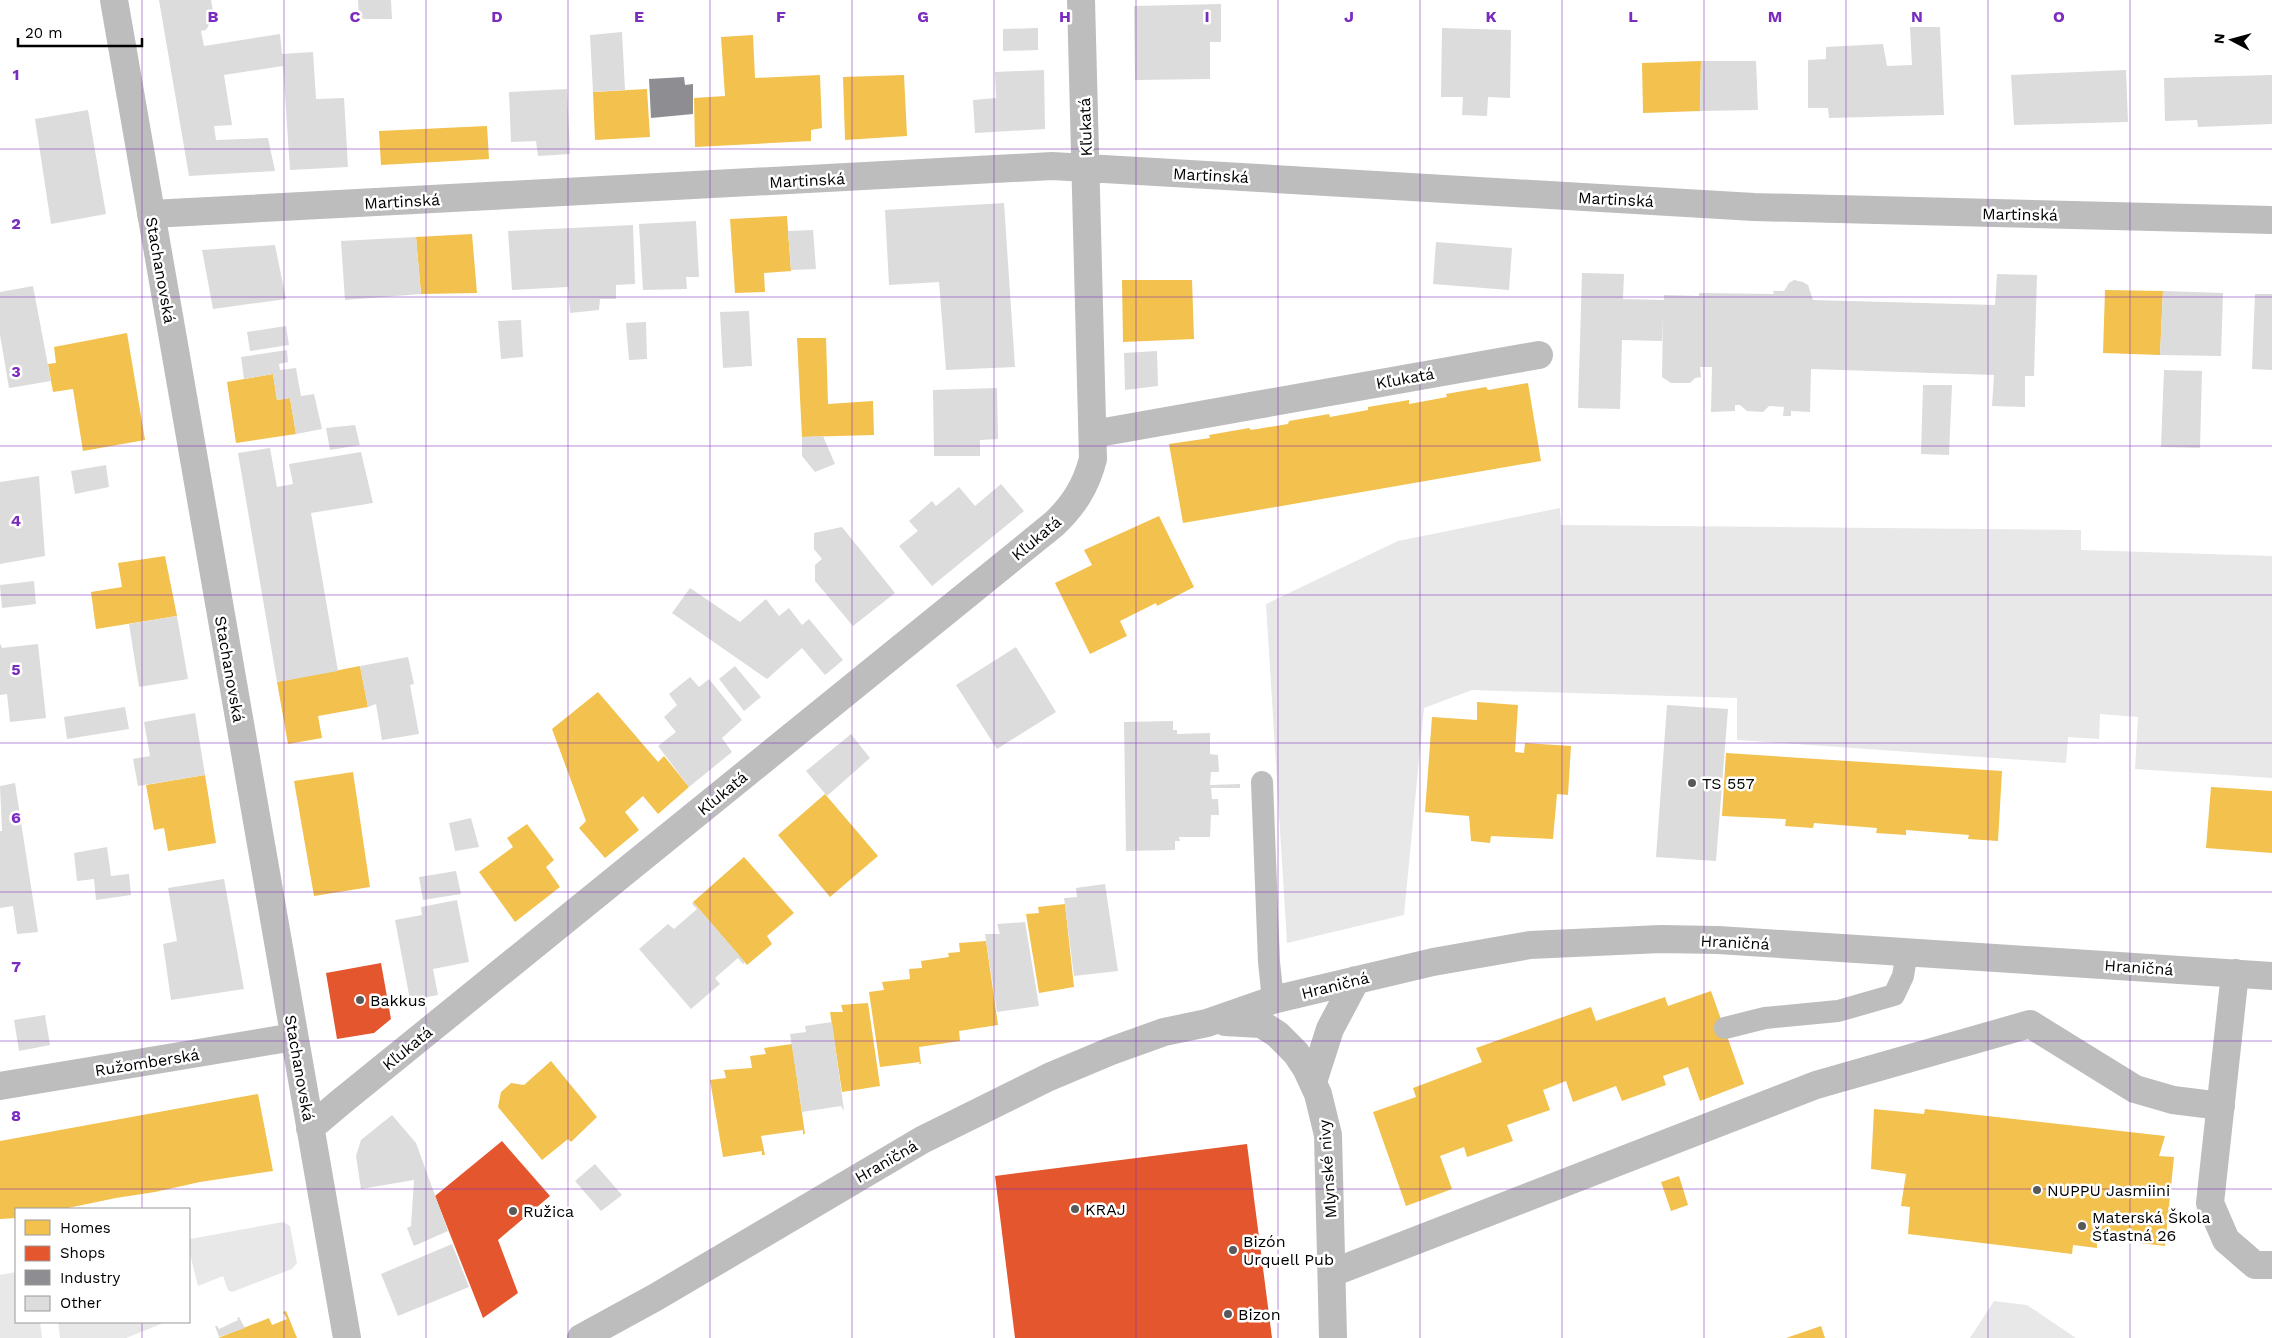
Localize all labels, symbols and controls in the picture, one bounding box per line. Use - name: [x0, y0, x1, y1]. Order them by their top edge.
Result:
- text: B: [208, 7, 219, 26]
- text: C: [350, 7, 361, 26]
- text: D: [491, 7, 503, 26]
- text: E: [634, 7, 644, 26]
- text: F: [776, 7, 786, 26]
- text: G: [917, 7, 929, 26]
- text: H: [1059, 7, 1071, 26]
- text: I: [1204, 7, 1210, 26]
- text: J: [1344, 7, 1354, 26]
- text: K: [1485, 7, 1497, 26]
- text: L: [1628, 7, 1638, 26]
- text: M: [1768, 7, 1782, 26]
- text: N: [1911, 7, 1923, 26]
- text: O: [2053, 7, 2065, 26]
- scale bar: [18, 15, 141, 47]
- north arrow: [2207, 15, 2257, 65]
- text: 20 m: [25, 24, 63, 42]
- text: N: [2211, 33, 2228, 45]
- text: 1: [13, 65, 19, 84]
- street label: Kľukatá: [1075, 97, 1096, 157]
- street label: Martinská: [1173, 164, 1249, 187]
- street label: Martinská: [769, 169, 845, 192]
- street label: Martinská: [1578, 188, 1654, 211]
- street label: Martinská: [364, 190, 440, 213]
- street label: Martinská: [1982, 204, 2058, 225]
- text: 2: [11, 214, 21, 233]
- street label: Stachanovská: [142, 215, 179, 325]
- text: 3: [11, 362, 21, 381]
- street label: Kľukatá: [1374, 364, 1436, 393]
- text: 4: [11, 511, 21, 530]
- street label: Kľukatá: [1008, 512, 1065, 565]
- street label: Stachanovská: [211, 614, 248, 724]
- text: 5: [11, 660, 21, 679]
- street label: Kľukatá: [693, 767, 751, 819]
- place label: TS 557: [1702, 774, 1755, 793]
- marker: TS 557: [1686, 777, 1698, 789]
- text: 6: [11, 808, 21, 827]
- street label: Hraničná: [1700, 931, 1770, 954]
- street label: Hraničná: [2104, 956, 2174, 979]
- text: 7: [11, 957, 21, 976]
- street label: Hraničná: [1299, 968, 1371, 1003]
- place label: Bakkus: [370, 991, 426, 1010]
- marker: Bakkus: [354, 994, 366, 1006]
- street label: Stachanovská: [281, 1013, 318, 1123]
- street label: Kľukatá: [378, 1022, 436, 1074]
- street label: Ružomberská: [94, 1045, 201, 1080]
- text: 8: [11, 1106, 21, 1125]
- street label: Mlynské nivy: [1315, 1118, 1340, 1219]
- street label: Hraničná: [852, 1136, 921, 1187]
- place label: NUPPU Jasmiini: [2047, 1181, 2170, 1200]
- marker: NUPPU Jasmiini: [2031, 1184, 2043, 1196]
- place label: KRAJ: [1085, 1200, 1126, 1219]
- place label: Ružica: [523, 1202, 574, 1221]
- marker: KRAJ: [1069, 1203, 1081, 1215]
- marker: Ružica: [507, 1205, 519, 1217]
- legend: [15, 1208, 190, 1323]
- place label: Materská Škola Šťastná 26: [2092, 1208, 2211, 1245]
- text: Homes: [60, 1219, 111, 1237]
- marker: Materská Škola Šťastná 26: [2076, 1220, 2088, 1232]
- place label: Bizón Urquell Pub: [1243, 1232, 1334, 1269]
- text: Shops: [60, 1244, 105, 1262]
- marker: Bizón Urquell Pub: [1227, 1244, 1239, 1256]
- text: Industry: [60, 1269, 121, 1287]
- text: Other: [60, 1294, 102, 1312]
- place label: Bizon: [1238, 1305, 1281, 1324]
- marker: Bizon: [1222, 1308, 1234, 1320]

